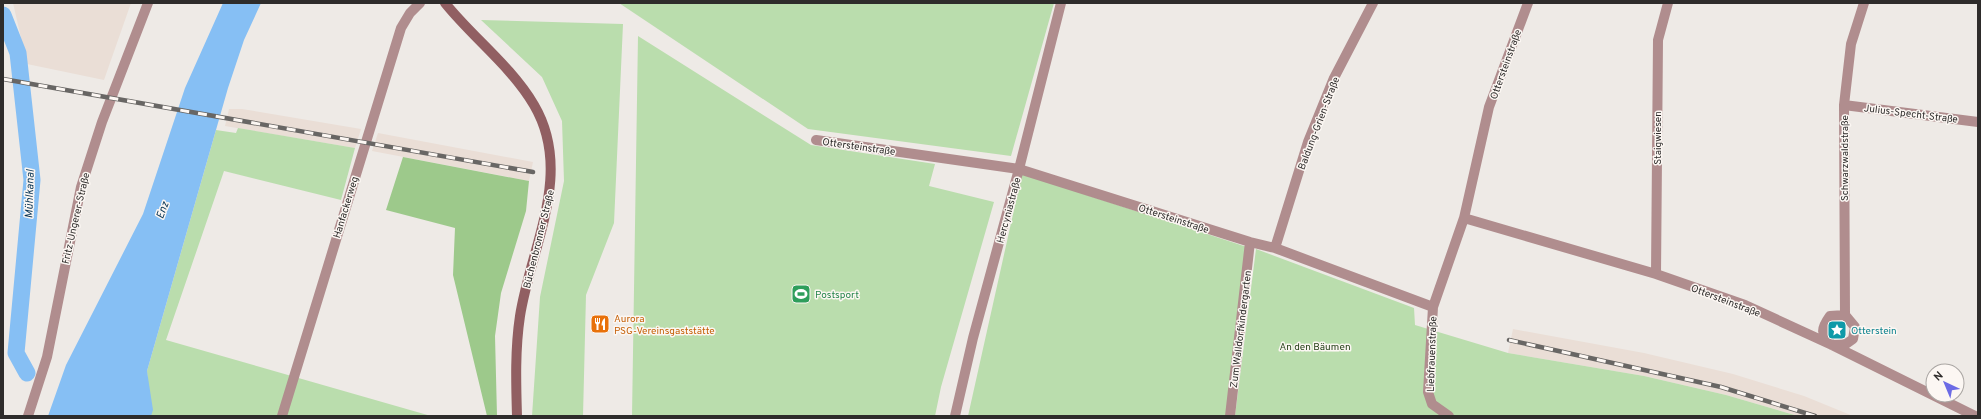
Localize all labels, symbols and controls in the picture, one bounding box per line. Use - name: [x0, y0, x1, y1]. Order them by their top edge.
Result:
- street label: Ottersteinstraße: [1488, 28, 1525, 101]
- street label: Baldung-Grien-Straße: [1296, 75, 1343, 172]
- street label: Julius-Specht-Straße: [1863, 102, 1959, 127]
- street label: Staigwiesen: [1652, 111, 1665, 165]
- street label: Schwarzwaldstraße: [1839, 115, 1852, 201]
- street label: Ottersteinstraße: [821, 136, 896, 159]
- water label: Mühlkanal: [22, 168, 38, 219]
- street label: Fritz-Ungerer-Straße: [60, 171, 93, 265]
- street label: Hanfackerweg: [331, 175, 362, 240]
- street label: Hercyniastraße: [994, 176, 1025, 245]
- street label: Büchenbronner Straße: [521, 189, 558, 290]
- water label: Enz: [153, 199, 173, 221]
- street label: Ottersteinstraße: [1137, 202, 1211, 237]
- street label: Zum Walldorfkindergarten: [1228, 270, 1255, 389]
- street label: Ottersteinstraße: [1689, 282, 1762, 321]
- sports icon: Postsport: [790, 283, 812, 305]
- place label: Postsport: [815, 289, 859, 302]
- restaurant icon: Aurora PSG-Vereinsgaststätte: [589, 313, 611, 335]
- place label: Aurora PSG-Vereinsgaststätte: [614, 313, 715, 338]
- street label: Liebfrauenstraße: [1425, 316, 1440, 392]
- place icon: Otterstein: [1826, 319, 1848, 341]
- place label: Otterstein: [1851, 325, 1897, 338]
- park label: An den Bäumen: [1279, 341, 1351, 354]
- north arrow: [1925, 363, 1965, 403]
- text: N: [1931, 369, 1946, 384]

